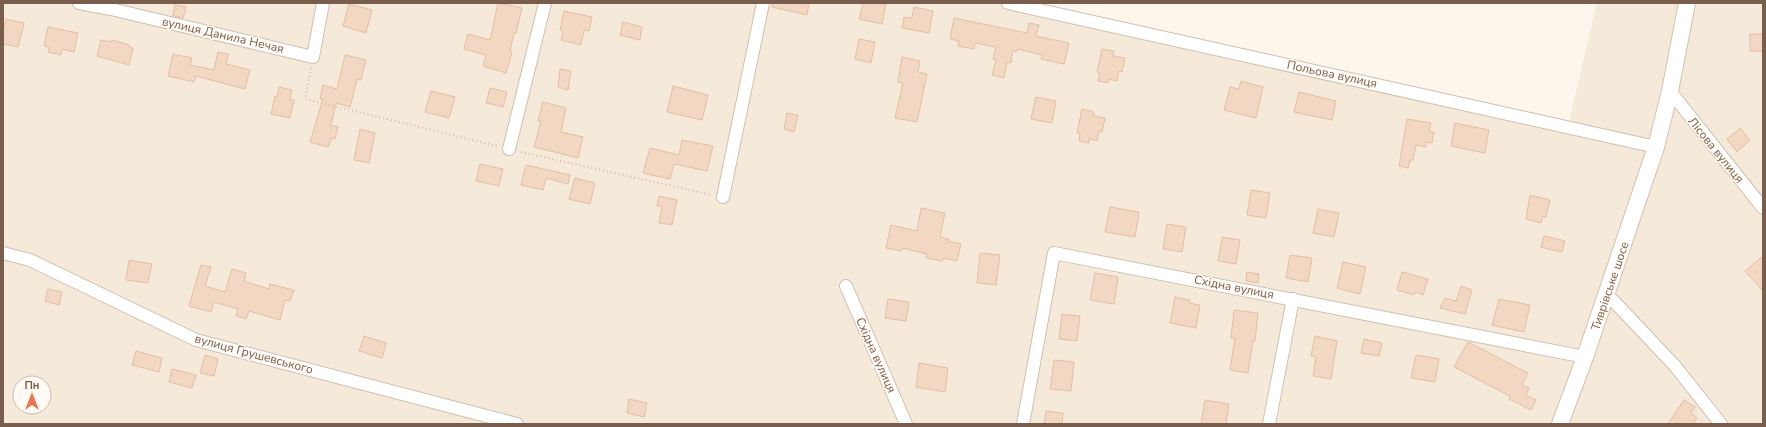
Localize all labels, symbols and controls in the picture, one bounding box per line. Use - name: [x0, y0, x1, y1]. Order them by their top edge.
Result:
- street label: вулиця Данила Нечая: [160, 13, 286, 57]
- street label: Польова вулиця: [1285, 57, 1379, 91]
- street label: Лісова вулиця: [1684, 114, 1748, 186]
- street label: Тиврівське шосе: [1587, 239, 1633, 333]
- street label: Східна вулиця: [1193, 271, 1275, 303]
- street label: Східна вулиця: [852, 315, 900, 395]
- street label: вулиця Грушевського: [193, 330, 315, 378]
- north arrow: [12, 375, 52, 415]
- text: Пн: [24, 378, 40, 393]

